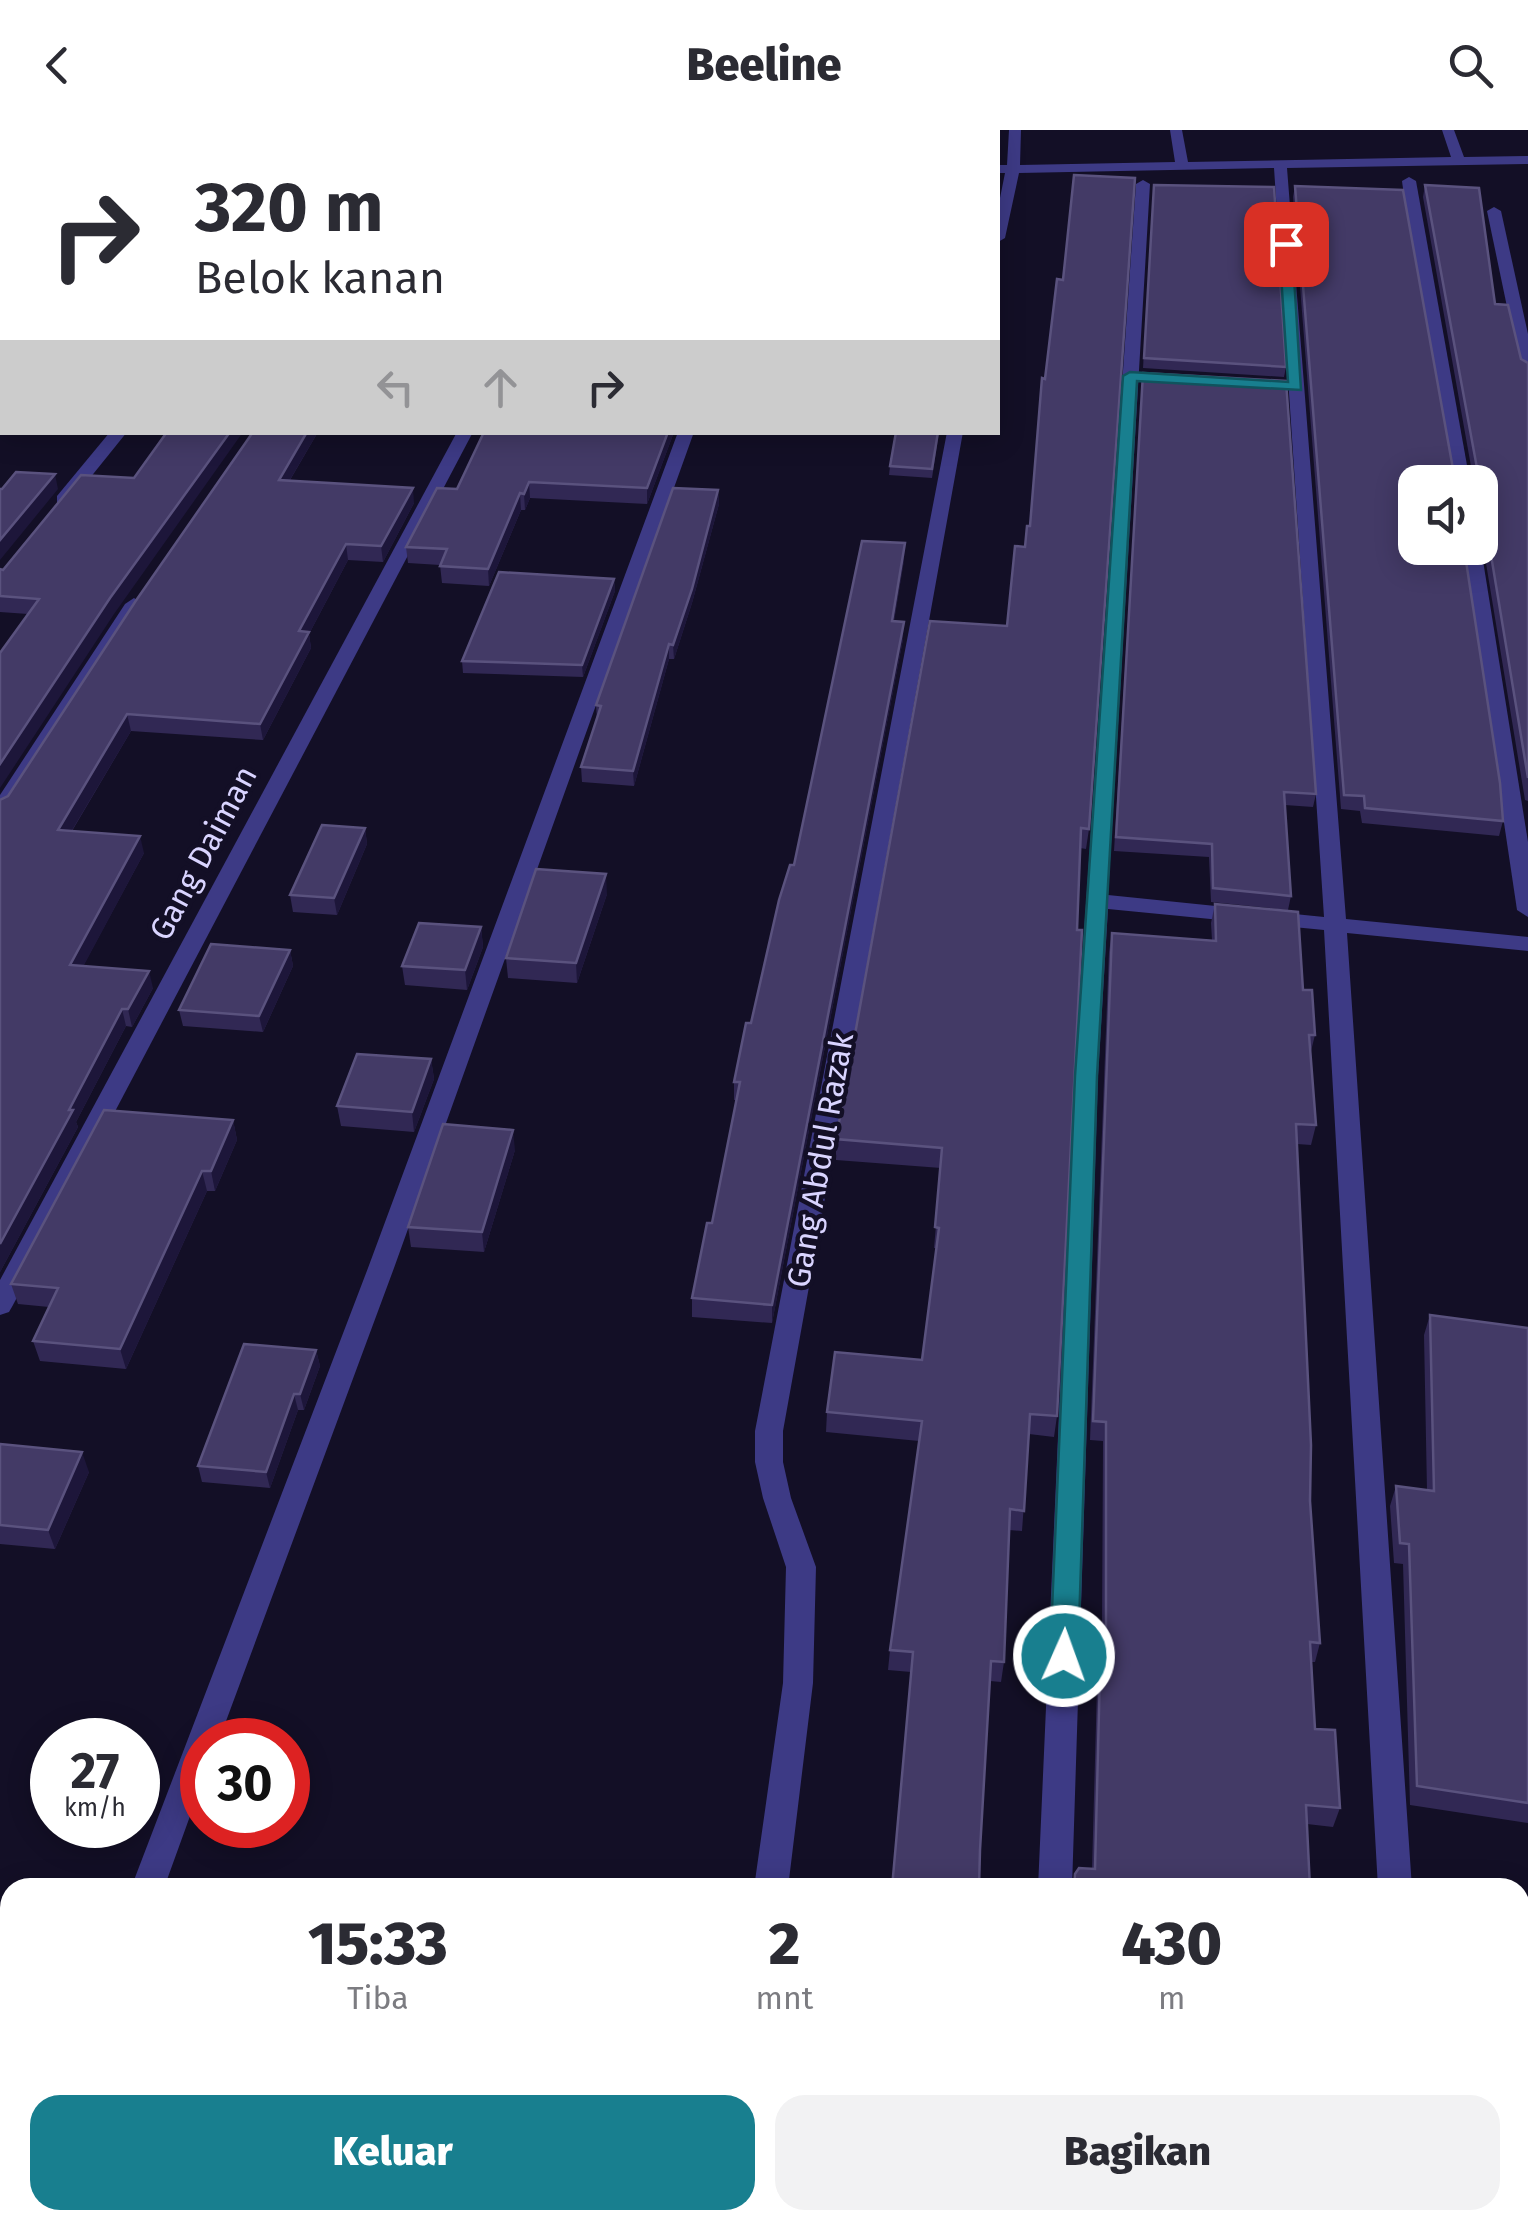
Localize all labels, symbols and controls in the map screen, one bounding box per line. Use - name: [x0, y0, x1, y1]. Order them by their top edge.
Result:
- icon: back: [30, 38, 85, 93]
- text: Beeline: [687, 38, 841, 92]
- icon: search: [1443, 38, 1498, 93]
- text: 320 m: [195, 166, 384, 250]
- icon: right: [30, 170, 160, 300]
- pin: [1244, 202, 1329, 287]
- icon: arrive: [1259, 217, 1314, 272]
- text: Belok kanan: [195, 251, 445, 305]
- icon: left: [368, 360, 423, 415]
- icon: ahead: [473, 360, 528, 415]
- icon: right: [578, 360, 633, 415]
- map controls: [1398, 465, 1498, 565]
- button: sound: [1398, 465, 1498, 565]
- street label: Gang Daiman: [141, 759, 265, 947]
- street label: Gang Abdul Razak: [779, 1029, 861, 1290]
- position arrow: [1012, 1604, 1116, 1708]
- speed limit sign: 30: [180, 1718, 310, 1848]
- text: 27: [71, 1741, 119, 1801]
- text: km/h: [64, 1793, 126, 1823]
- text: 15:33: [308, 1908, 448, 1980]
- text: 2: [769, 1908, 800, 1980]
- text: 430: [1121, 1908, 1222, 1980]
- text: Tiba: [347, 1979, 409, 2017]
- text: mnt: [756, 1979, 813, 2017]
- text: m: [1158, 1979, 1185, 2017]
- button: Keluar: [30, 2095, 755, 2210]
- button: Bagikan: [775, 2095, 1500, 2210]

